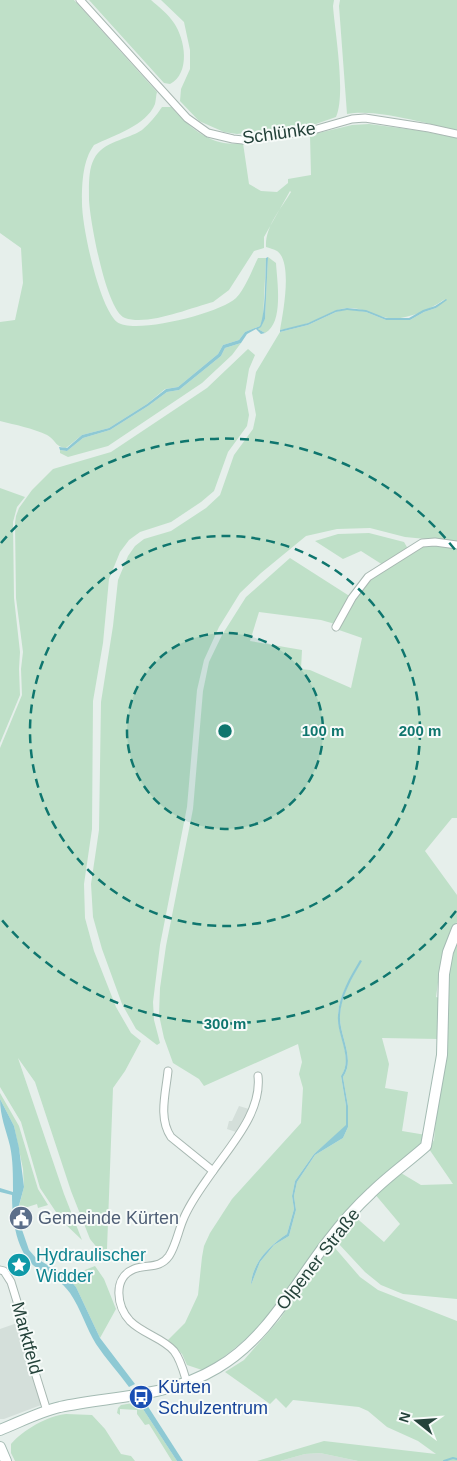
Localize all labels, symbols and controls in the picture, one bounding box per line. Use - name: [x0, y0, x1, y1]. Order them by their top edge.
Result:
- street label: Schlünke: [241, 118, 317, 148]
- centre of rings: [216, 722, 234, 740]
- text: 100 m: [302, 722, 344, 739]
- text: 200 m: [399, 722, 441, 739]
- text: 300 m: [204, 1015, 246, 1032]
- street label: Olpener Straße: [272, 1204, 364, 1314]
- public building icon: Gemeinde Kürten: [8, 1205, 34, 1231]
- place label: Gemeinde Kürten: [38, 1208, 179, 1228]
- place label: Hydraulischer Widder: [36, 1245, 146, 1286]
- place icon: Hydraulischer Widder: [6, 1252, 32, 1278]
- street label: Marktfeld: [8, 1300, 46, 1376]
- place label: Kürten Schulzentrum: [158, 1377, 268, 1418]
- bus stop icon: Kürten Schulzentrum: [128, 1384, 154, 1410]
- north arrow: [392, 1396, 442, 1446]
- text: N: [395, 1410, 414, 1424]

